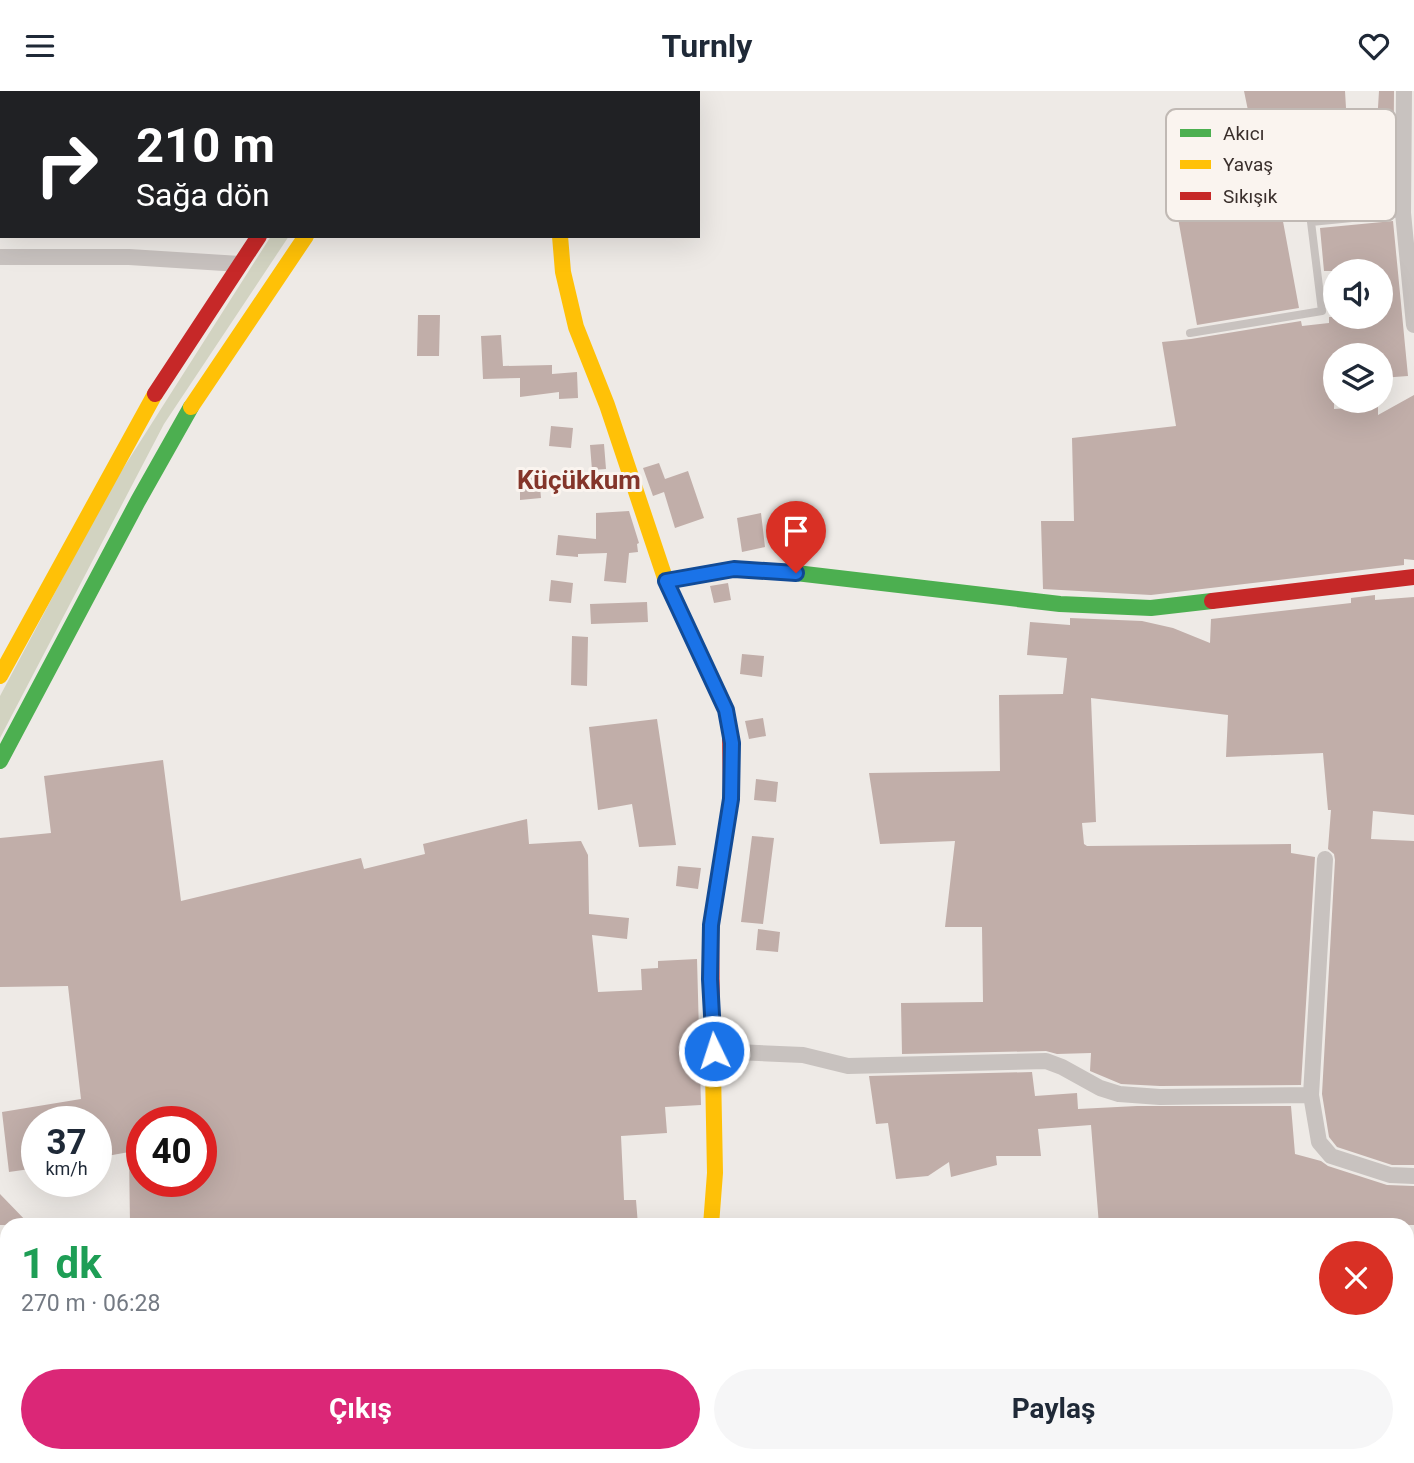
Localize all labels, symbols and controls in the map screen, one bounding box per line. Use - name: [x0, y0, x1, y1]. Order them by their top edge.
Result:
- icon: menu: [21, 27, 59, 65]
- text: Turnly: [662, 27, 752, 65]
- icon: heart: [1355, 27, 1393, 65]
- legend: [1166, 109, 1396, 221]
- text: 210 m: [136, 117, 275, 174]
- icon: right: [21, 119, 112, 210]
- text: Akıcı: [1223, 122, 1264, 145]
- text: Yavaş: [1223, 153, 1273, 176]
- text: Sağa dön: [136, 176, 270, 214]
- text: Sıkışık: [1223, 185, 1278, 208]
- map controls: [1323, 259, 1393, 413]
- button: sound: [1323, 259, 1393, 329]
- button: layers: [1323, 343, 1393, 413]
- district label: Küçükkum: [517, 465, 641, 495]
- pin: [766, 501, 826, 573]
- icon: arrive: [777, 512, 815, 550]
- position arrow: [677, 1014, 751, 1088]
- speed limit sign: 40: [126, 1106, 217, 1197]
- text: 37: [46, 1122, 87, 1163]
- text: km/h: [45, 1158, 88, 1179]
- text: 1 dk: [21, 1239, 102, 1288]
- button: close: [1319, 1241, 1393, 1315]
- text: 270 m · 06:28: [21, 1290, 160, 1317]
- button: Çıkış: [21, 1369, 700, 1449]
- button: Paylaş: [714, 1369, 1393, 1449]

